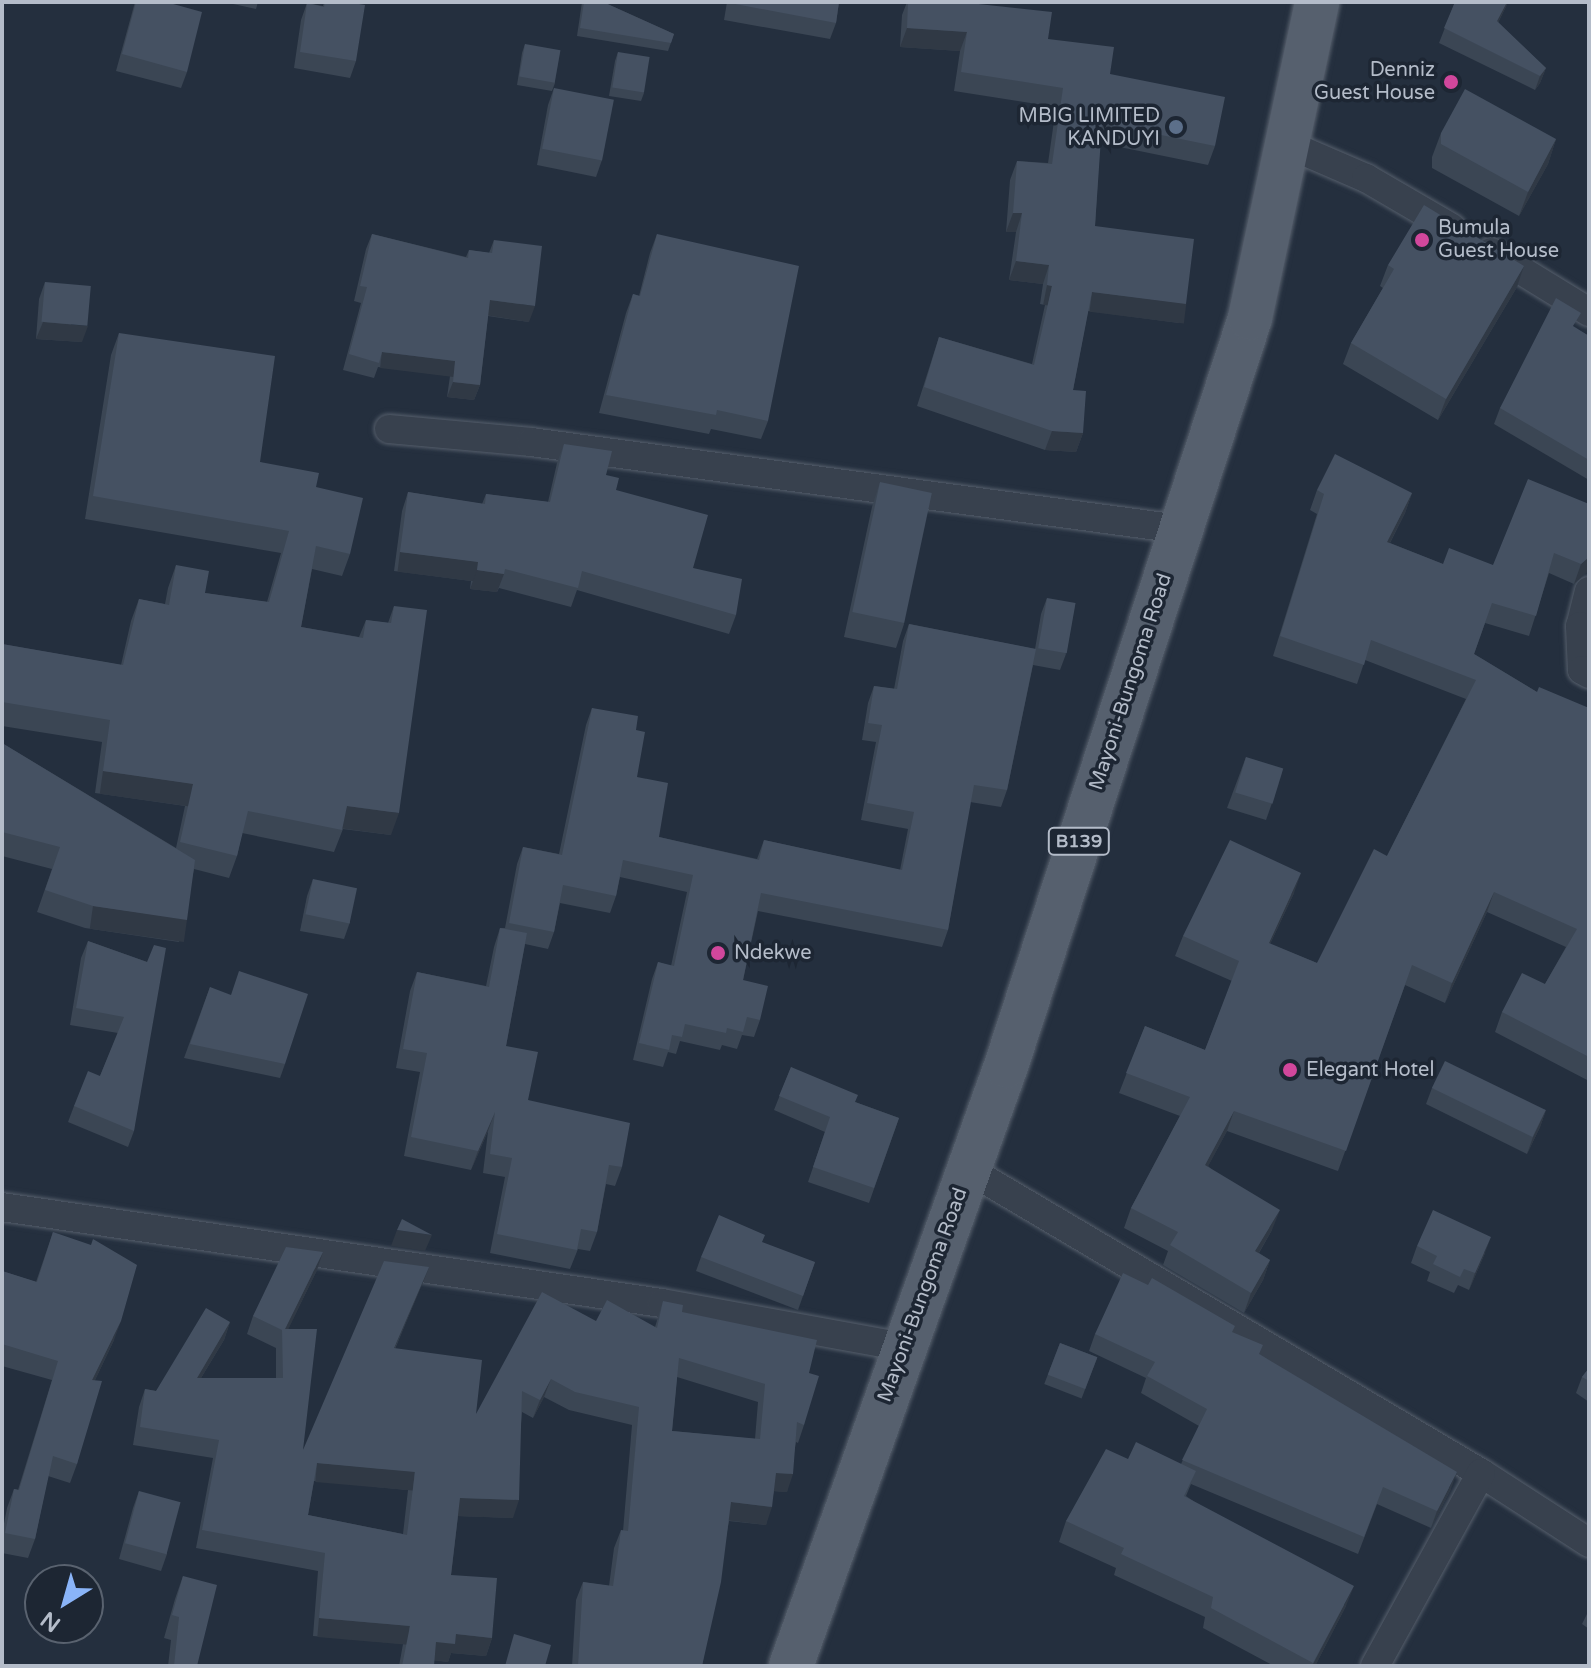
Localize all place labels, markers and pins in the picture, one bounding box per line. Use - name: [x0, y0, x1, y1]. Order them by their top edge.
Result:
- place label: Denniz Guest House: [1314, 58, 1435, 105]
- marker: Denniz Guest House: [1442, 73, 1460, 91]
- place label: MBIG LIMITED KANDUYI: [1019, 104, 1160, 151]
- marker: MBIG LIMITED KANDUYI: [1167, 118, 1185, 136]
- place label: Bumula Guest House: [1438, 216, 1559, 263]
- marker: Bumula Guest House: [1413, 231, 1431, 249]
- place label: Ndekwe: [734, 941, 812, 965]
- marker: Ndekwe: [709, 944, 727, 962]
- place label: Elegant Hotel: [1306, 1058, 1434, 1082]
- marker: Elegant Hotel: [1281, 1061, 1299, 1079]

